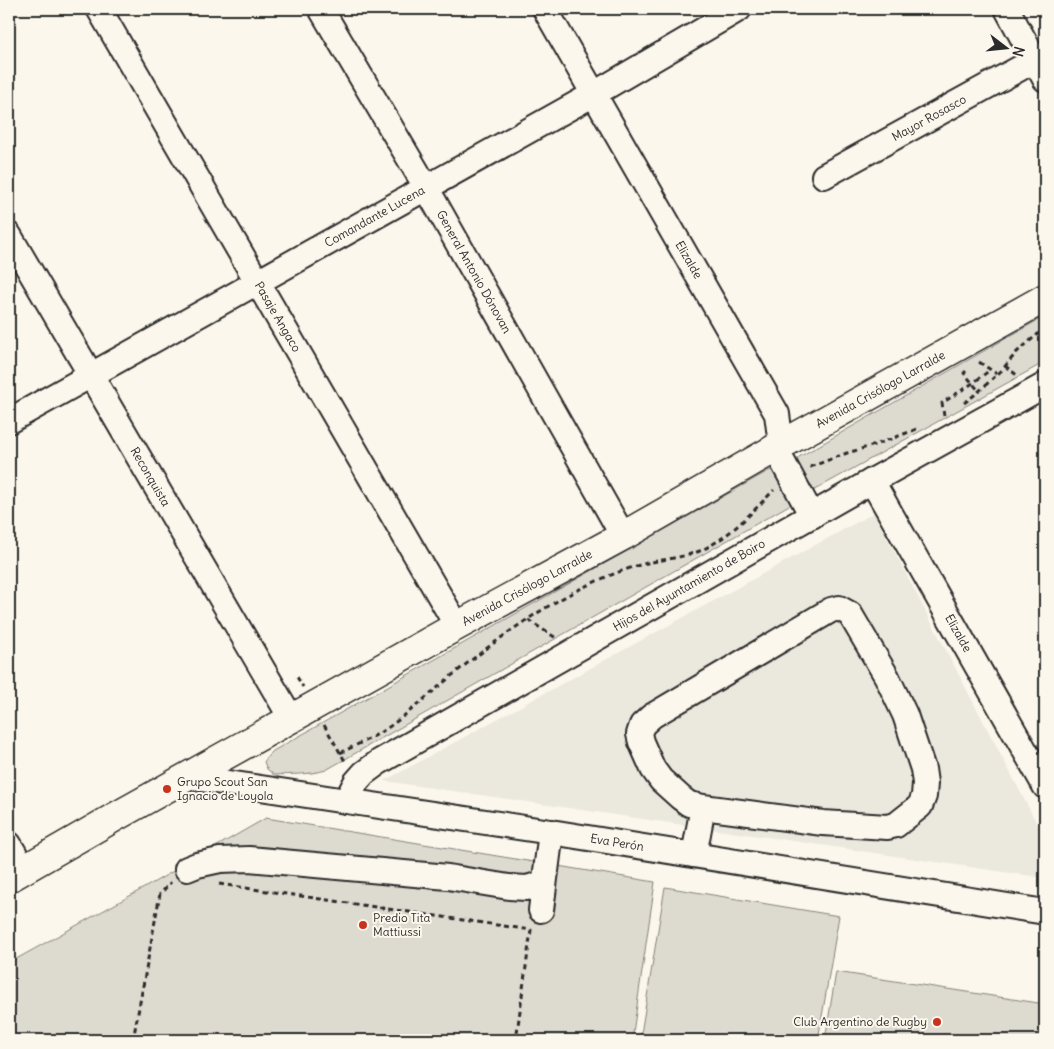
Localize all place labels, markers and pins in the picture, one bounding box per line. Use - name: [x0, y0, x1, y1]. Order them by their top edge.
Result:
- place label: Grupo Scout San Ignacio de Loyola: [177, 774, 274, 803]
- marker: Grupo Scout San Ignacio de Loyola: [161, 783, 173, 795]
- place label: Predio Tita Mattiussi: [373, 910, 431, 939]
- marker: Predio Tita Mattiussi: [357, 919, 369, 931]
- place label: Club Argentino de Rugby: [793, 1014, 927, 1029]
- marker: Club Argentino de Rugby: [931, 1016, 943, 1028]

